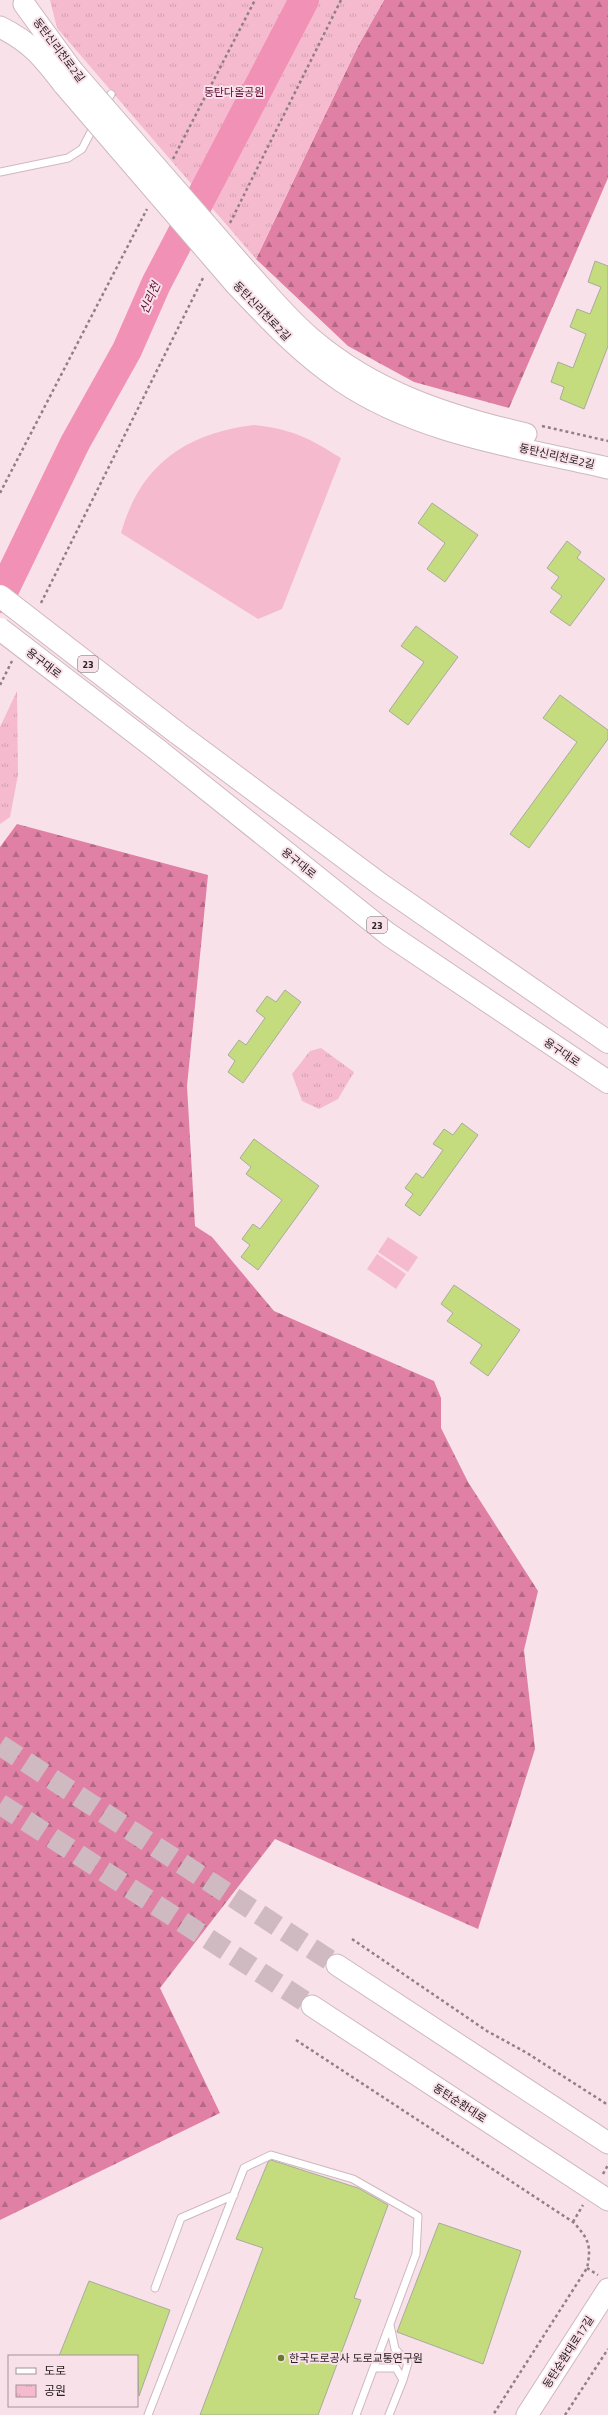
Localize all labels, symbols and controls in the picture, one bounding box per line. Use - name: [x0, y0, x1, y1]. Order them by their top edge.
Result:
- street label: 동탄신리천로2길: [29, 14, 89, 86]
- park label: 동탄다올공원: [204, 84, 264, 100]
- water label: 신리천: [134, 277, 166, 317]
- street label: 동탄신리천로2길: [230, 278, 294, 344]
- street label: 동탄신리천로2길: [518, 440, 596, 472]
- street label: 용구대로: [23, 644, 65, 682]
- road number: 23: [78, 656, 98, 672]
- street label: 용구대로: [278, 844, 320, 882]
- road number: 23: [367, 917, 387, 933]
- street label: 용구대로: [541, 1034, 583, 1070]
- street label: 동탄순환대로: [430, 2080, 490, 2126]
- street label: 동탄순환대로17길: [539, 2313, 597, 2391]
- place label: 한국도로공사 도로교통연구원: [289, 2350, 423, 2366]
- marker: 한국도로공사 도로교통연구원: [276, 2353, 286, 2363]
- legend: [8, 2355, 138, 2407]
- text: 도로: [44, 2361, 66, 2380]
- text: 공원: [44, 2381, 66, 2400]

